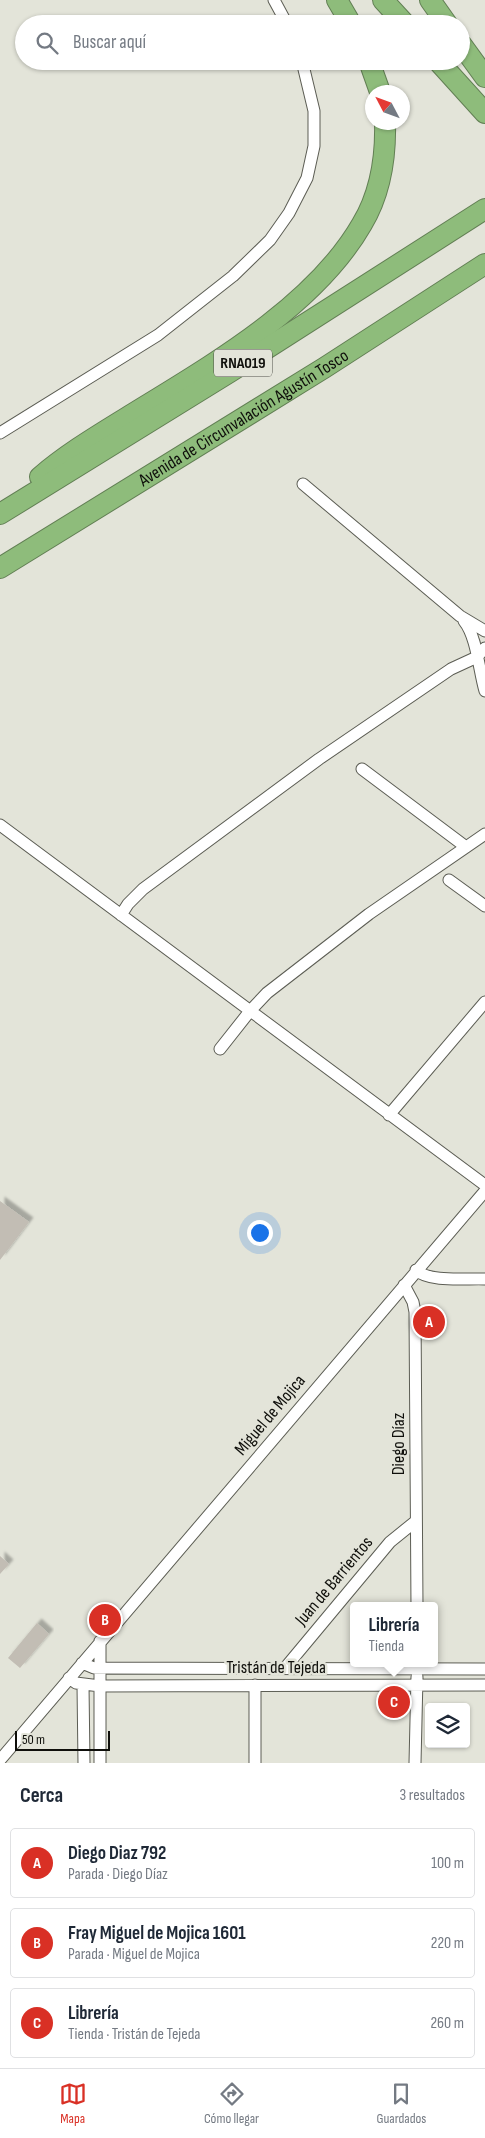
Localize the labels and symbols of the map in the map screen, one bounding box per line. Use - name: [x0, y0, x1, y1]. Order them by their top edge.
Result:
- north arrow: [365, 85, 410, 130]
- street label: Avenida de Circunvalación Agustín Tosco: [134, 345, 352, 491]
- road number: RNA019: [214, 349, 272, 376]
- your location: [247, 1220, 273, 1246]
- pin: A: [413, 1303, 445, 1341]
- street label: Miguel de Mojica: [230, 1371, 310, 1459]
- street label: Diego Díaz: [388, 1412, 409, 1475]
- street label: Juan de Barrientos: [290, 1532, 377, 1630]
- pin: B: [89, 1601, 121, 1639]
- street label: Tristán de Tejeda: [226, 1657, 326, 1678]
- pin: C: [378, 1683, 410, 1721]
- scale bar: [15, 1728, 110, 1751]

